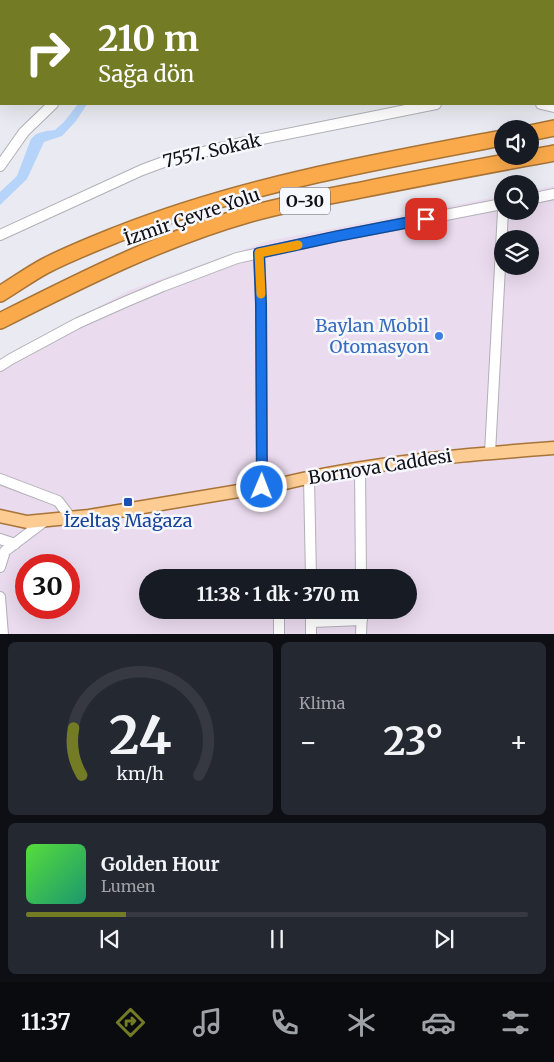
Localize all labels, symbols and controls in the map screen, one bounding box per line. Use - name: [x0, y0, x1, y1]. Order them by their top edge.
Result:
- text: 210 m: [98, 17, 199, 61]
- icon: right: [15, 20, 80, 85]
- text: Sağa dön: [98, 60, 194, 88]
- map controls: [494, 120, 539, 275]
- button: sound: [494, 120, 539, 165]
- street label: 7557. Sokak: [161, 128, 264, 173]
- button: search: [494, 175, 539, 220]
- street label: İzmir Çevre Yolu: [121, 182, 263, 251]
- road number: O-30: [280, 188, 330, 215]
- pin: [405, 198, 447, 240]
- icon: arrive: [412, 205, 440, 233]
- button: layers: [494, 230, 539, 275]
- place label: Baylan Mobil Otomasyon: [315, 314, 429, 358]
- marker: Baylan Mobil Otomasyon: [433, 330, 445, 342]
- street label: Bornova Caddesi: [307, 444, 453, 489]
- position arrow: [235, 460, 287, 512]
- marker: İzeltaş Mağaza: [122, 496, 134, 508]
- place label: İzeltaş Mağaza: [64, 509, 193, 532]
- speed limit sign: 30: [15, 554, 80, 619]
- text: 11:38 · 1 dk · 370 m: [197, 582, 359, 606]
- text: Klima: [299, 693, 345, 713]
- text: 24: [109, 703, 172, 768]
- text: 23°: [383, 718, 444, 765]
- text: −: [299, 724, 318, 760]
- text: +: [509, 724, 528, 760]
- text: km/h: [117, 762, 164, 785]
- text: Golden Hour: [101, 852, 220, 876]
- text: Lumen: [101, 876, 155, 896]
- icon: previous: [96, 925, 124, 953]
- icon: pause: [263, 925, 291, 953]
- icon: next: [430, 925, 458, 953]
- icon: directions: [113, 1005, 148, 1040]
- icon: music: [190, 1005, 225, 1040]
- icon: phone: [267, 1005, 302, 1040]
- icon: climate: [344, 1005, 379, 1040]
- icon: car: [421, 1005, 456, 1040]
- icon: filters: [498, 1005, 533, 1040]
- text: 11:37: [21, 1008, 71, 1036]

